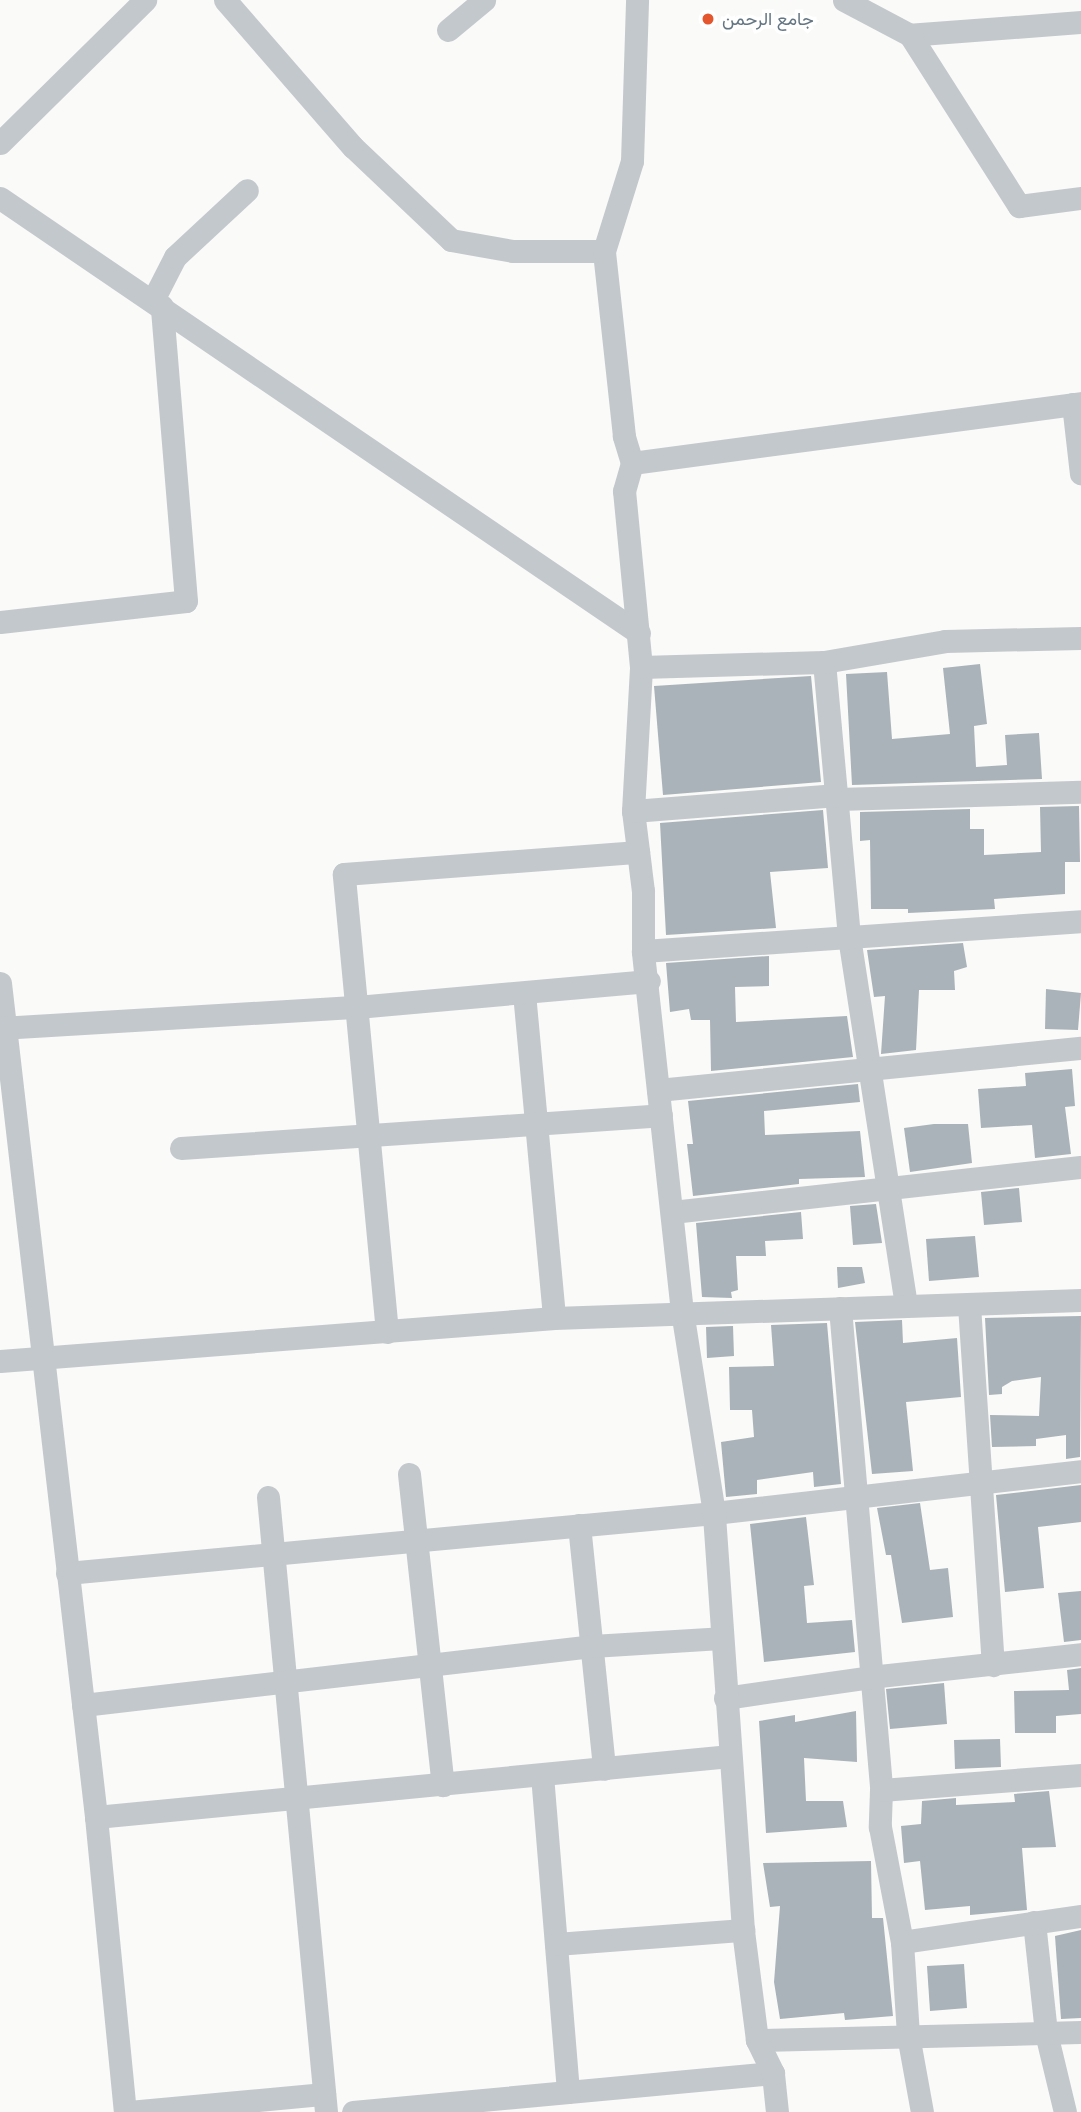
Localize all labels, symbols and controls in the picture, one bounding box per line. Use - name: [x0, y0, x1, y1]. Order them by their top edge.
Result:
- place label: جامع الرحمن: [722, 8, 814, 30]
- marker: جامع الرحمن: [700, 11, 716, 27]

